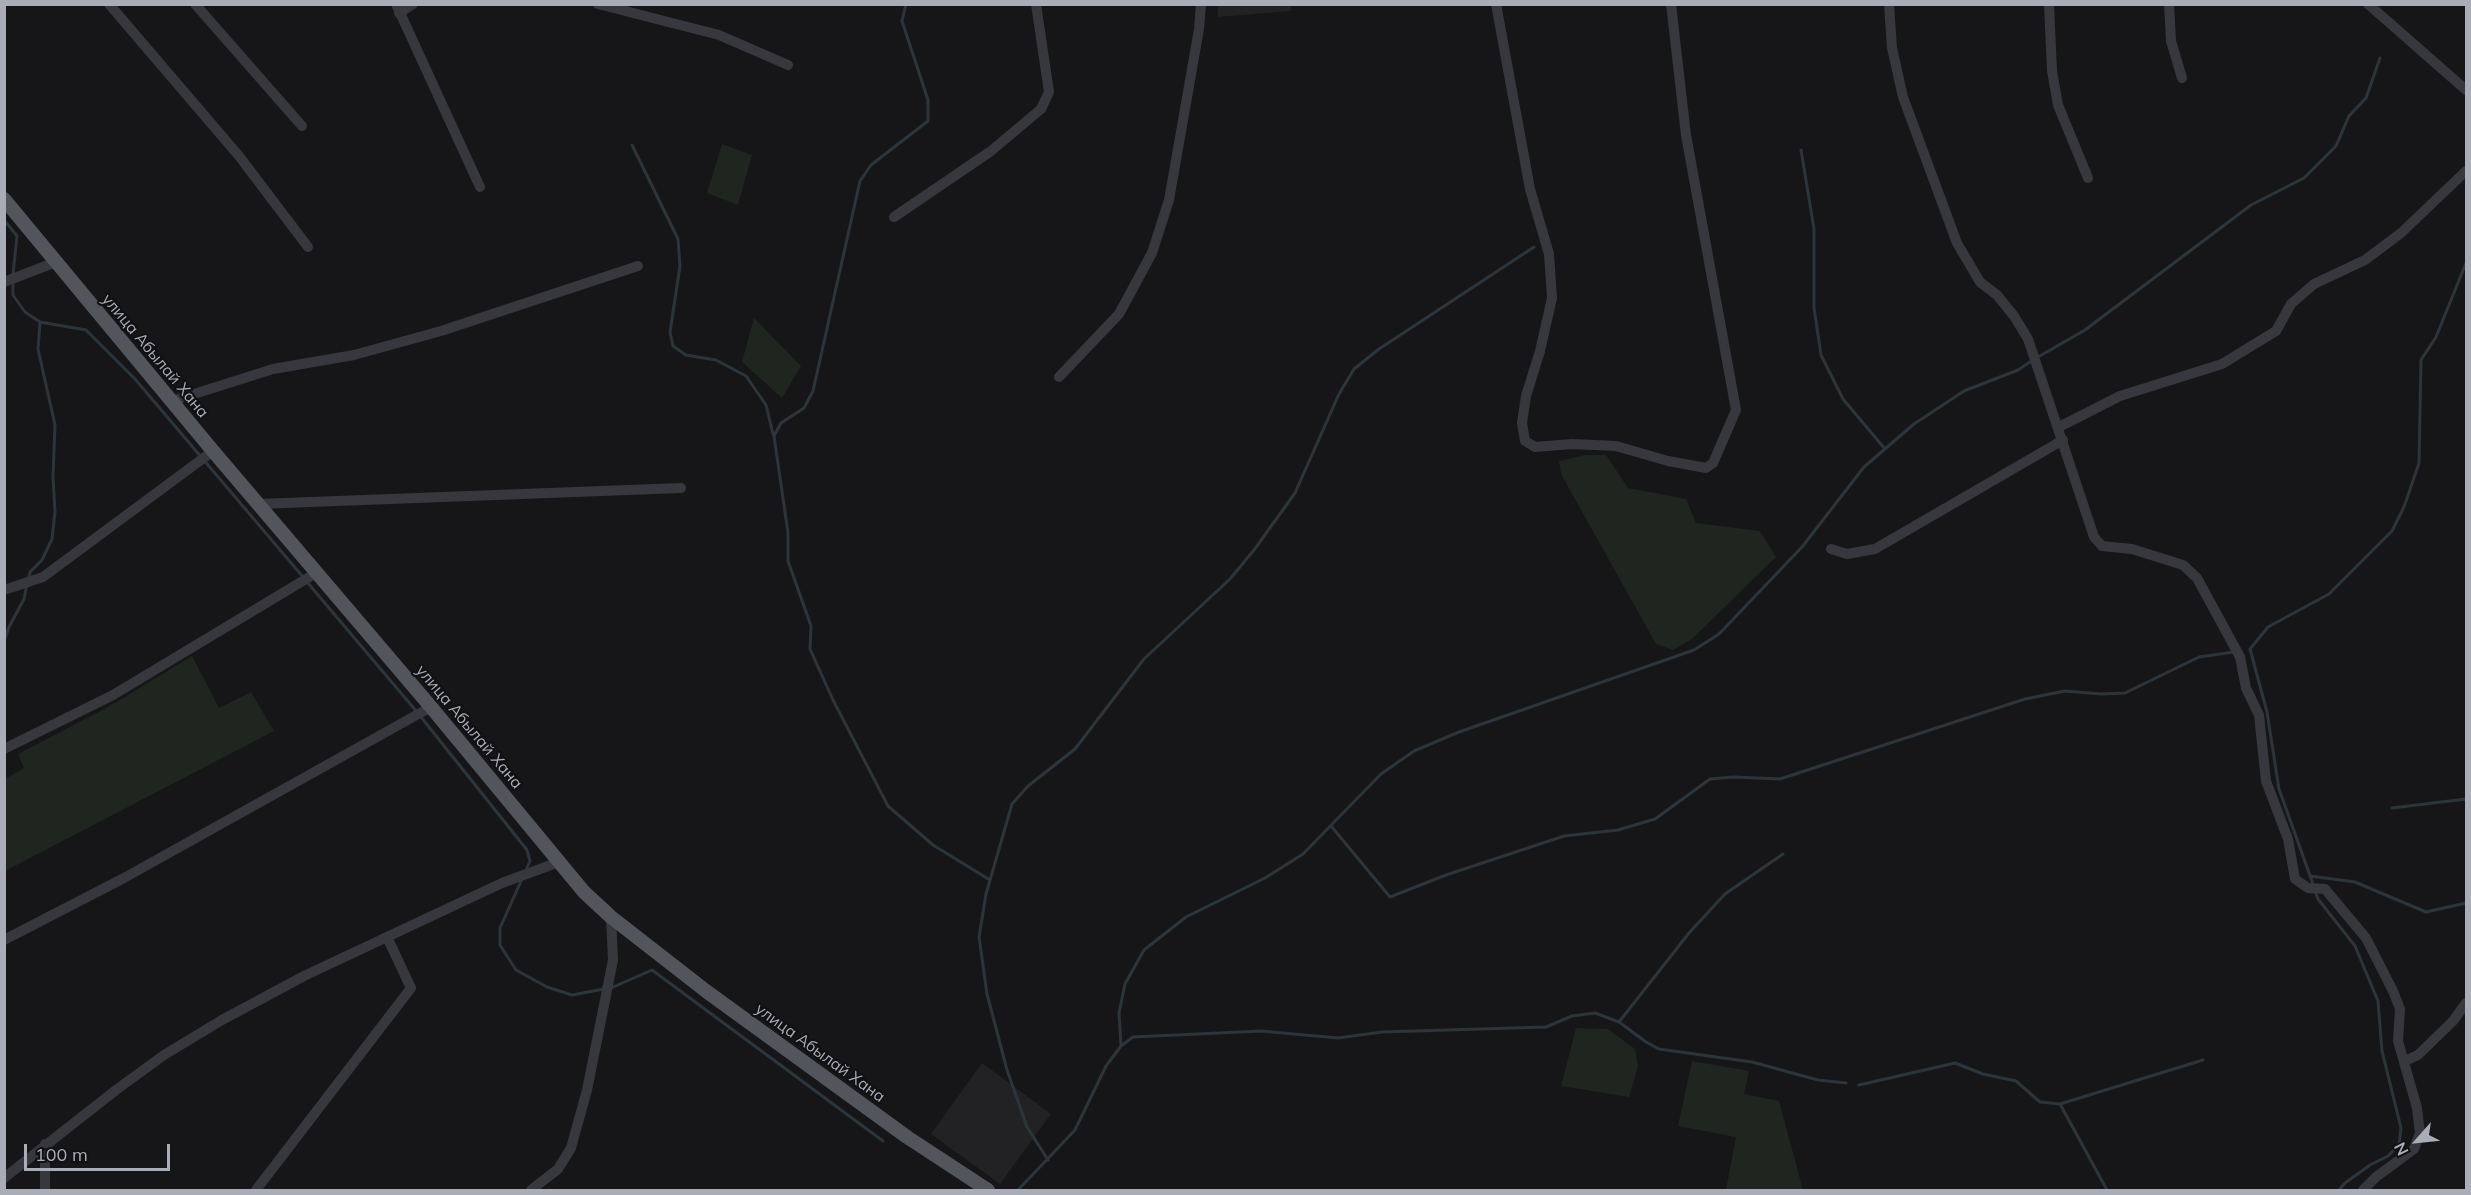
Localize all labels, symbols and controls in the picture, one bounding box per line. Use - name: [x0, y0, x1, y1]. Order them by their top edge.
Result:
- street label: улица Абылай Хана: [98, 290, 212, 422]
- street label: улица Абылай Хана: [412, 661, 526, 793]
- street label: улица Абылай Хана: [751, 999, 889, 1107]
- north arrow: [2387, 1111, 2447, 1171]
- scale bar: [27, 1132, 172, 1170]
- text: N: [2389, 1139, 2413, 1159]
- text: 100 m: [35, 1143, 88, 1166]

